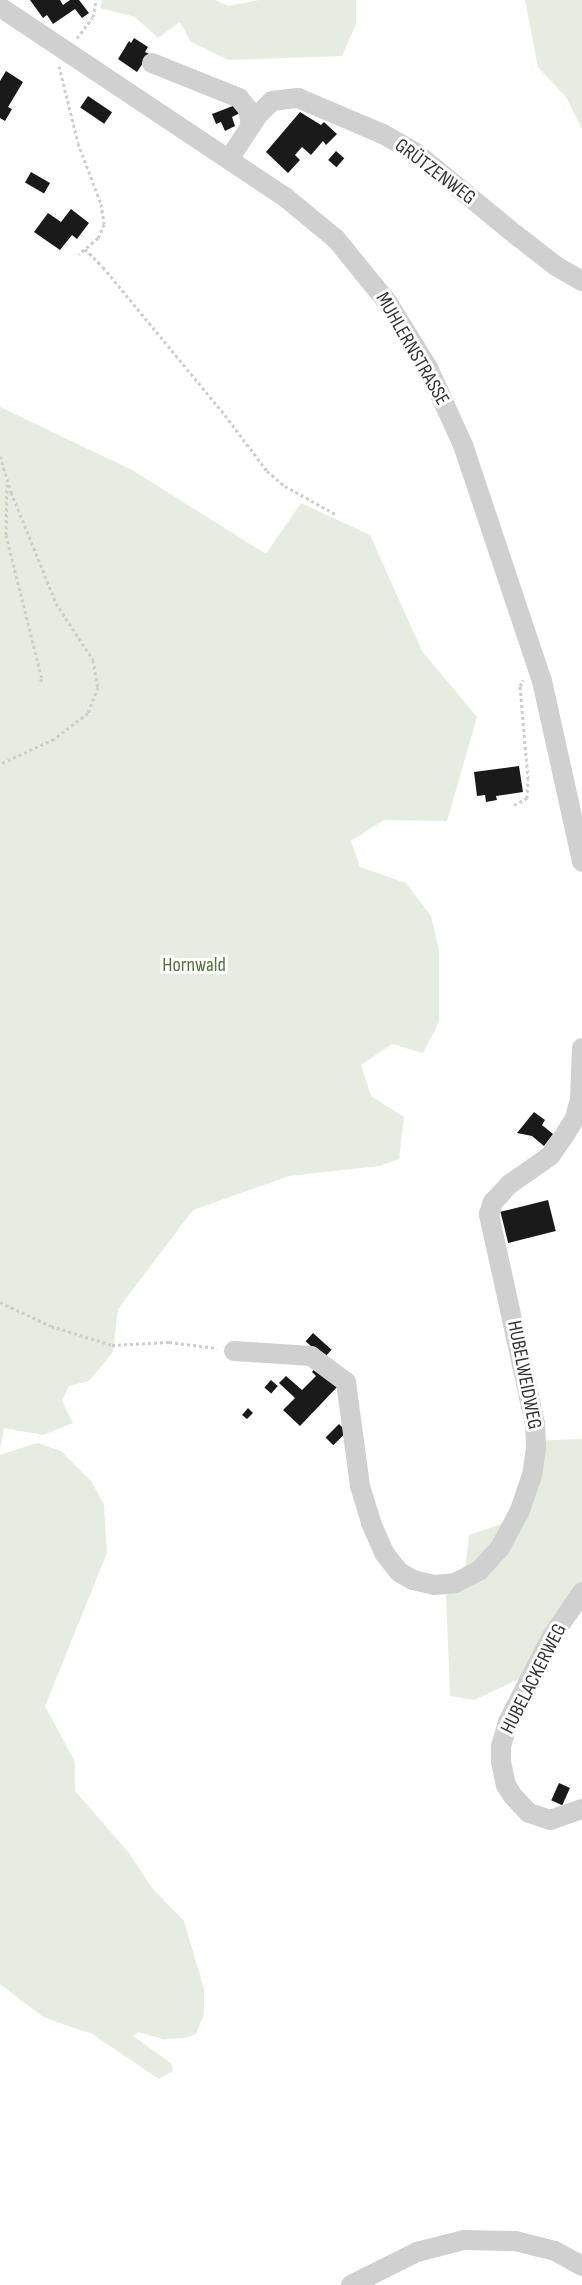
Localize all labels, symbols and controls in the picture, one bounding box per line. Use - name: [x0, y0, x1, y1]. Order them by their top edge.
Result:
- street label: GRÜTZENWEG: [390, 134, 480, 210]
- street label: MUHLERNSTRASSE: [370, 288, 454, 410]
- park label: Hornwald: [162, 953, 226, 977]
- street label: HUBELWEIDWEG: [502, 1319, 546, 1431]
- street label: HUBELACKERWEG: [496, 1620, 572, 1738]

